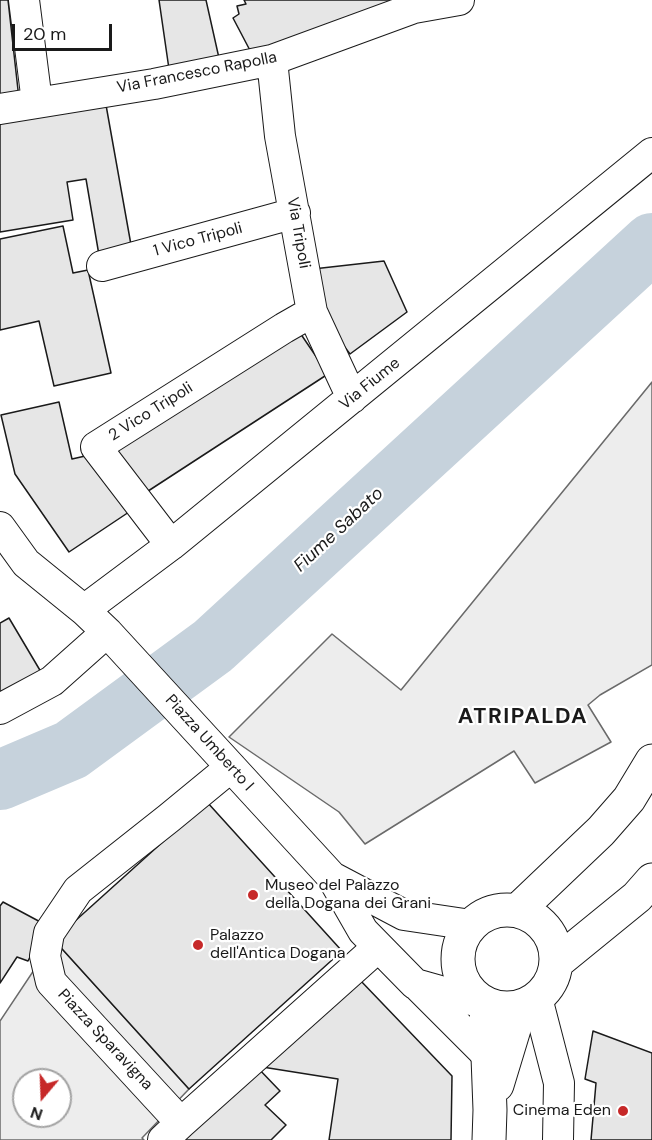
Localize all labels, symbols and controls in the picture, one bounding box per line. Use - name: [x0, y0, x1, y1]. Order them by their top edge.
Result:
- scale bar: [15, 12, 116, 50]
- text: 20 m: [23, 22, 66, 46]
- street label: Via Francesco Rapolla: [115, 48, 279, 98]
- street label: Via Tripoli: [282, 196, 314, 270]
- street label: 1 Vico Tripoli: [151, 219, 245, 261]
- street label: Via Fiume: [336, 354, 404, 414]
- street label: 2 Vico Tripoli: [105, 379, 197, 445]
- water label: Fiume Sabato: [290, 483, 388, 577]
- street label: Piazza Umberto I: [161, 691, 257, 795]
- district label: ATRIPALDA: [458, 704, 588, 730]
- place label: Museo del Palazzo della Dogana dei Grani: [265, 876, 431, 914]
- marker: Museo del Palazzo della Dogana dei Grani: [246, 888, 260, 902]
- place label: Palazzo dell'Antica Dogana: [210, 926, 346, 964]
- marker: Palazzo dell'Antica Dogana: [191, 938, 205, 952]
- street label: Piazza Sparavigna: [53, 986, 157, 1094]
- north arrow: [12, 1068, 72, 1128]
- place label: Cinema Eden: [513, 1101, 611, 1121]
- text: N: [28, 1102, 46, 1125]
- marker: Cinema Eden: [616, 1104, 630, 1118]

